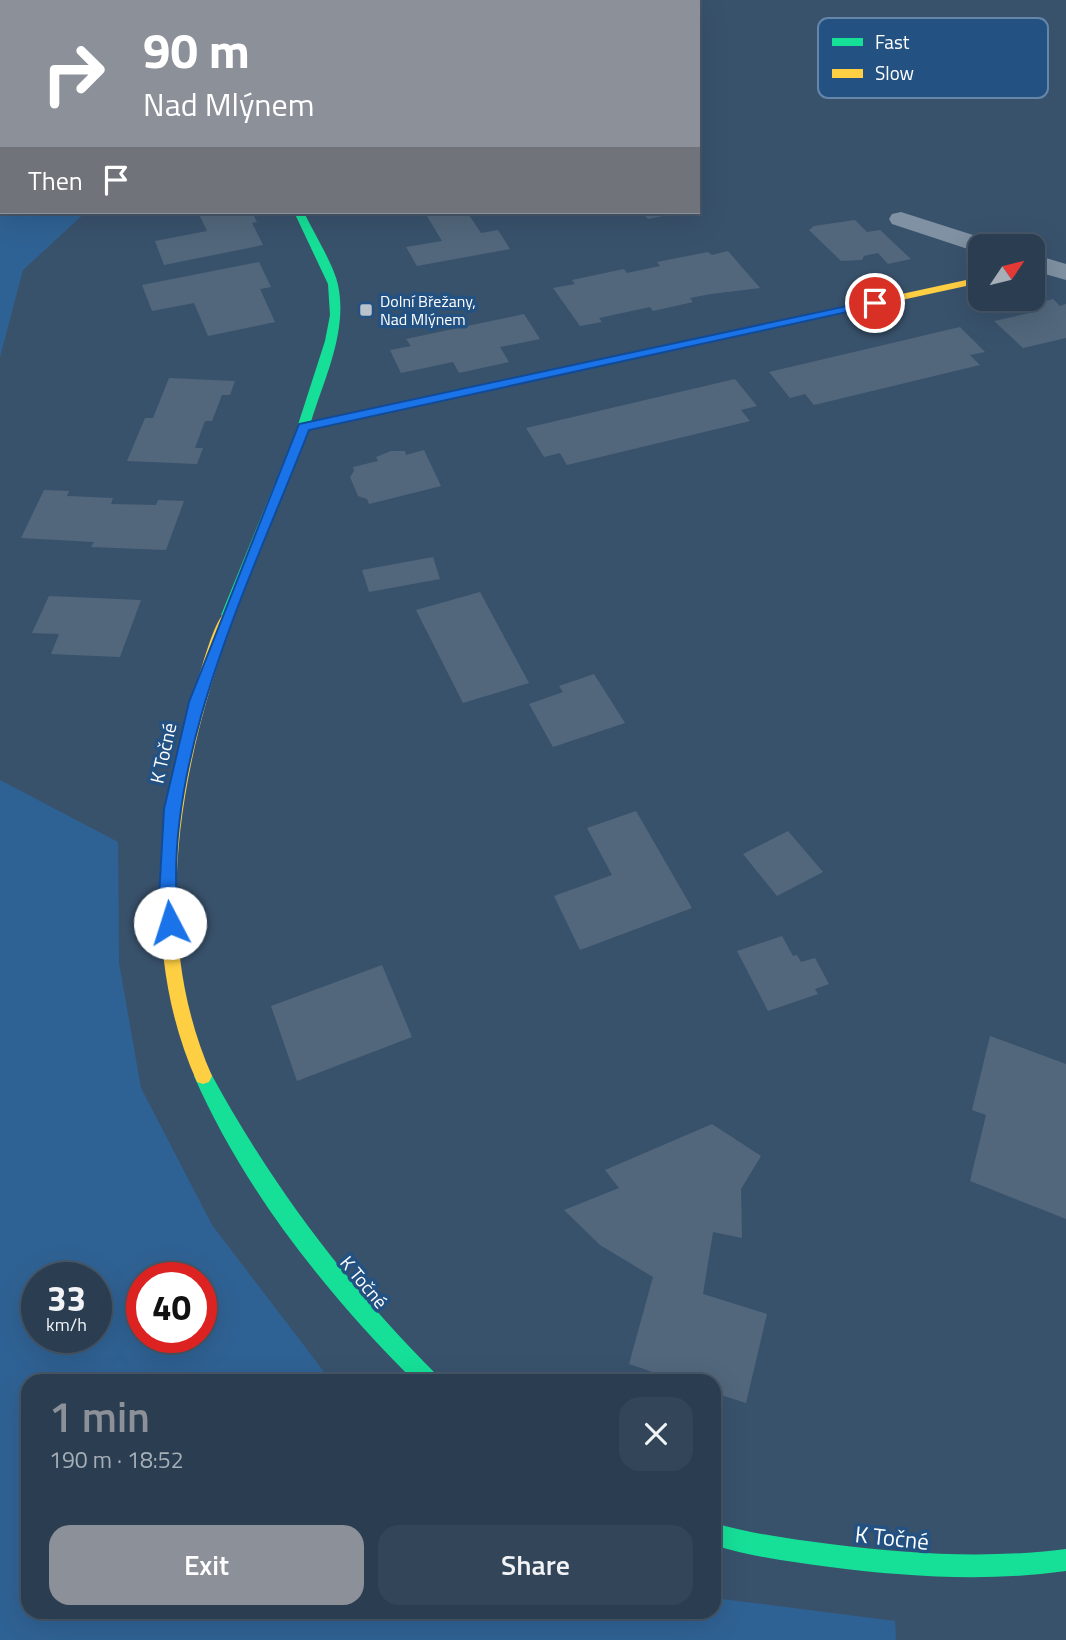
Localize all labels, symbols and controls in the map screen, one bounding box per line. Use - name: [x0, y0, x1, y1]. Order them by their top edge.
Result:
- text: 90 m: [143, 12, 250, 87]
- legend: [818, 18, 1048, 98]
- text: Fast: [875, 27, 910, 56]
- icon: right: [28, 28, 119, 119]
- text: Slow: [875, 58, 914, 87]
- text: Nad Mlýnem: [143, 80, 314, 128]
- text: Then: [28, 161, 83, 200]
- icon: arrive: [97, 161, 135, 199]
- north arrow: [968, 234, 1045, 312]
- map controls: [968, 234, 1045, 311]
- pin: [845, 273, 905, 333]
- icon: arrive: [856, 284, 894, 322]
- place label: Dolní Břežany, Nad Mlýnem: [380, 289, 476, 331]
- marker: Dolní Břežany, Nad Mlýnem: [358, 302, 374, 318]
- street label: K Točné: [141, 720, 184, 786]
- position arrow: [133, 886, 207, 960]
- street label: K Točné: [334, 1249, 395, 1315]
- speed limit sign: 40: [126, 1262, 217, 1353]
- text: 33: [47, 1271, 86, 1325]
- text: km/h: [46, 1311, 87, 1338]
- text: 1 min: [49, 1384, 150, 1448]
- button: close: [619, 1397, 693, 1471]
- text: 190 m · 18:52: [49, 1442, 184, 1477]
- street label: K Točné: [853, 1516, 931, 1559]
- button: Exit: [49, 1525, 364, 1605]
- button: Share: [378, 1525, 693, 1605]

